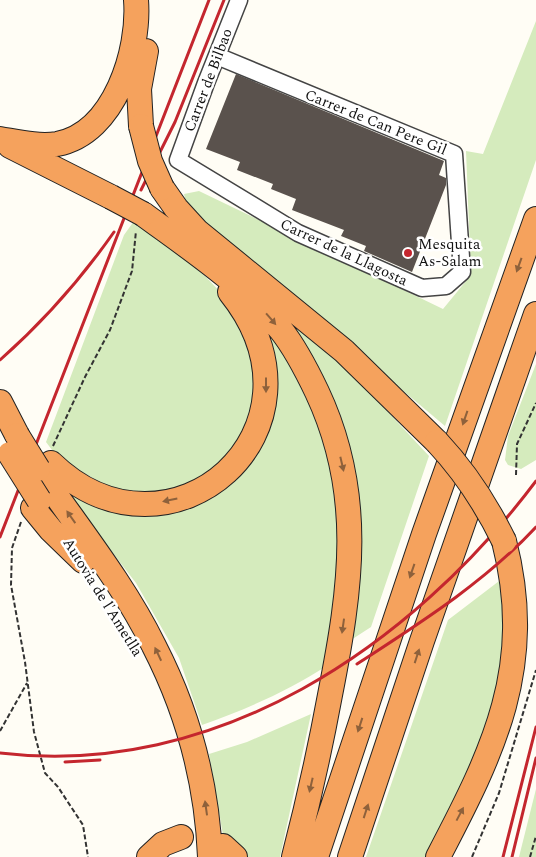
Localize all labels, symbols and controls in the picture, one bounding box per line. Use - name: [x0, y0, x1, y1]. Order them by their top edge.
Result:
- street label: Carrer de Bilbao: [178, 25, 239, 135]
- street label: Carrer de Can Pere Gil: [301, 83, 450, 161]
- street label: Carrer de la Llagosta: [276, 213, 412, 292]
- place label: Mesquita As-Salam: [418, 233, 481, 273]
- marker: Mesquita As-Salam: [402, 247, 414, 259]
- one-way arrow: [515, 257, 522, 272]
- one-way arrow: [266, 313, 277, 326]
- one-way arrow: [262, 377, 270, 393]
- one-way arrow: [461, 410, 468, 425]
- one-way arrow: [338, 457, 346, 472]
- one-way arrow: [162, 496, 177, 504]
- one-way arrow: [66, 510, 76, 524]
- street label: Autovia de l'Ametlla: [57, 533, 149, 662]
- one-way arrow: [408, 564, 416, 579]
- one-way arrow: [339, 618, 347, 634]
- one-way arrow: [154, 647, 162, 661]
- one-way arrow: [413, 649, 421, 664]
- one-way arrow: [356, 718, 364, 733]
- one-way arrow: [307, 777, 315, 793]
- one-way arrow: [202, 800, 210, 816]
- one-way arrow: [362, 803, 370, 818]
- one-way arrow: [456, 807, 464, 821]

